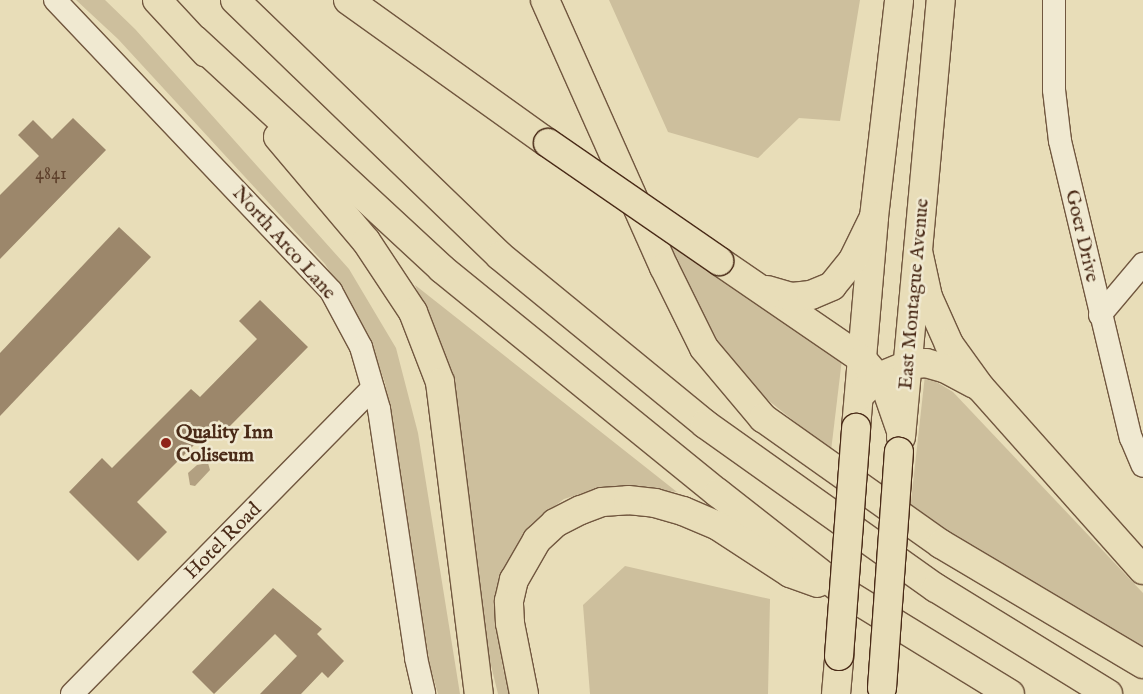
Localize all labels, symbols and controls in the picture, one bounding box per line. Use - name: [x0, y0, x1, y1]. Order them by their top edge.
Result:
- house number: 4841: [35, 164, 67, 186]
- street label: North Arco Lane: [227, 181, 341, 305]
- street label: Goer Drive: [1060, 187, 1104, 285]
- street label: East Montague Avenue: [894, 197, 934, 391]
- place label: Quality Inn Coliseum: [176, 420, 273, 467]
- marker: Quality Inn Coliseum: [160, 437, 172, 449]
- street label: Hotel Road: [180, 498, 266, 584]

